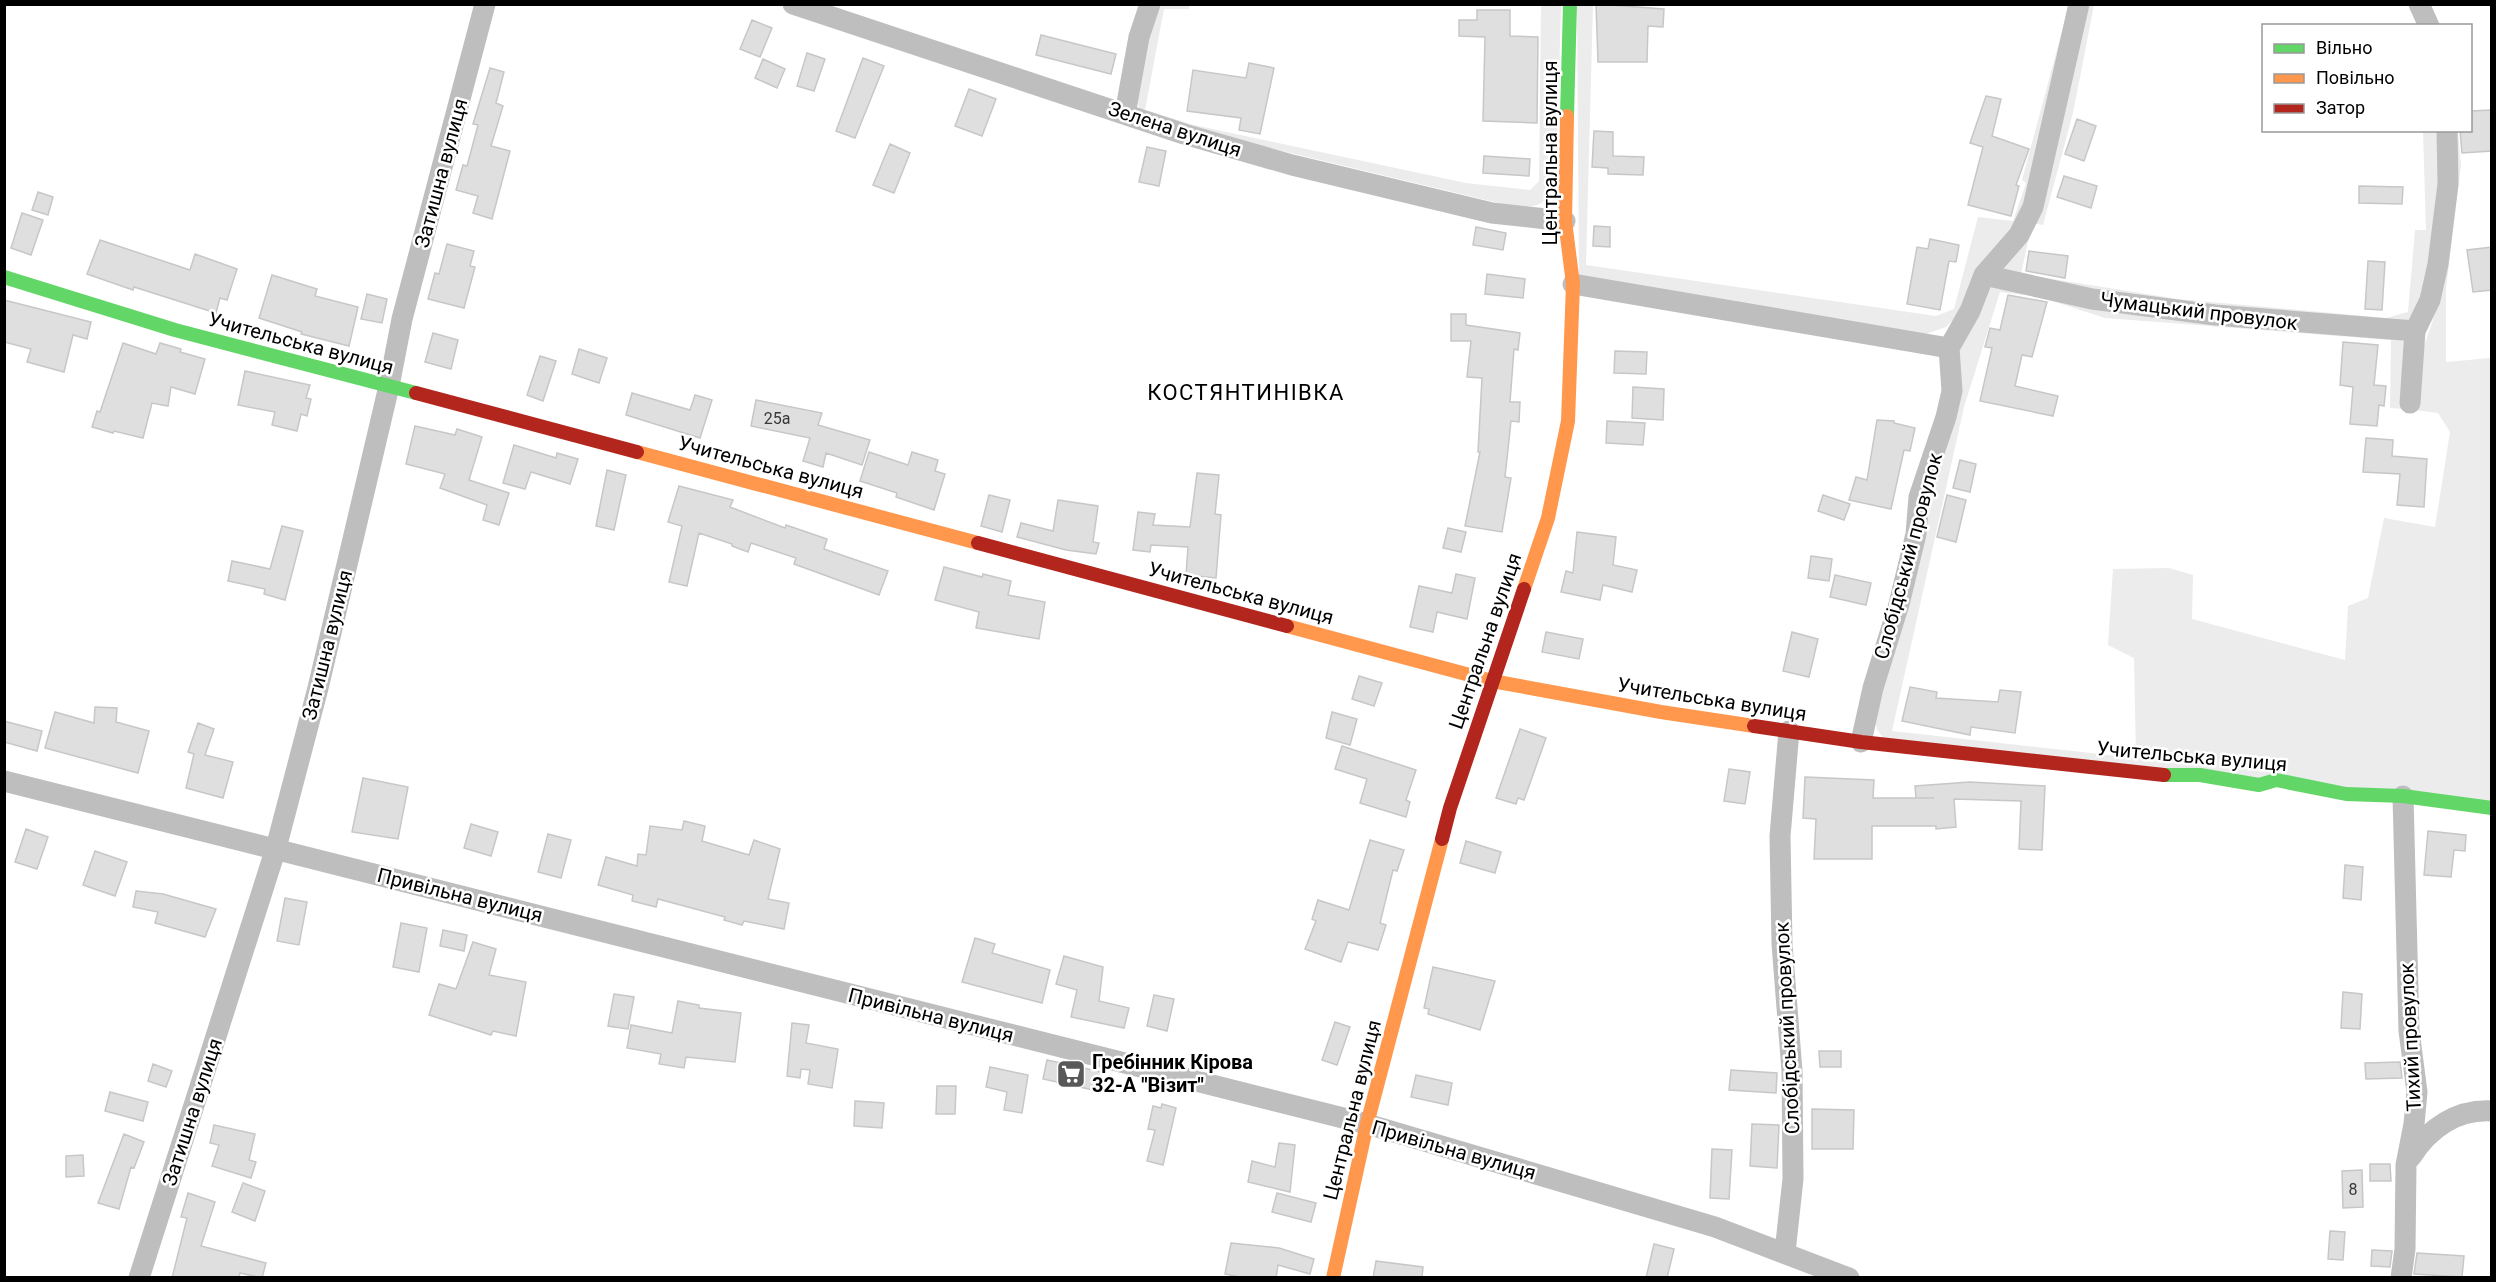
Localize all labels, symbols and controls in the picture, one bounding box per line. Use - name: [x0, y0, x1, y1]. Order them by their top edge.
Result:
- legend: [2262, 24, 2472, 132]
- text: Вільно: [2316, 37, 2372, 58]
- street label: Центральна вулиця: [1538, 61, 1562, 245]
- text: Повільно: [2316, 67, 2395, 88]
- street label: Затишна вулиця: [410, 96, 472, 250]
- street label: Зелена вулиця: [1105, 96, 1245, 162]
- text: Затор: [2316, 97, 2365, 118]
- street label: Чумацький провулок: [2099, 287, 2299, 335]
- street label: Учительська вулиця: [206, 307, 396, 379]
- district label: КОСТЯНТИНІВКА: [1147, 380, 1345, 405]
- house number: 25а: [764, 409, 790, 428]
- street label: Учительська вулиця: [676, 431, 866, 503]
- street label: Слобідський провулок: [1869, 450, 1947, 662]
- street label: Центральна вулиця: [1444, 550, 1526, 732]
- street label: Учительська вулиця: [1146, 557, 1336, 629]
- street label: Затишна вулиця: [297, 567, 357, 723]
- street label: Учительська вулиця: [1616, 672, 1808, 726]
- street label: Учительська вулиця: [2096, 736, 2288, 776]
- street label: Привільна вулиця: [375, 863, 545, 927]
- street label: Слобідський провулок: [1769, 921, 1805, 1135]
- street label: Тихий провулок: [2394, 962, 2426, 1112]
- street label: Привільна вулиця: [846, 983, 1016, 1047]
- street label: Центральна вулиця: [1318, 1017, 1386, 1203]
- street label: Затишна вулиця: [157, 1035, 227, 1189]
- place label: Гребінник Кірова 32-А "Візит": [1092, 1050, 1253, 1097]
- supermarket icon: Гребінник Кірова 32-А "Візит": [1055, 1058, 1087, 1090]
- street label: Привільна вулиця: [1369, 1115, 1539, 1185]
- house number: 8: [2349, 1180, 2358, 1199]

